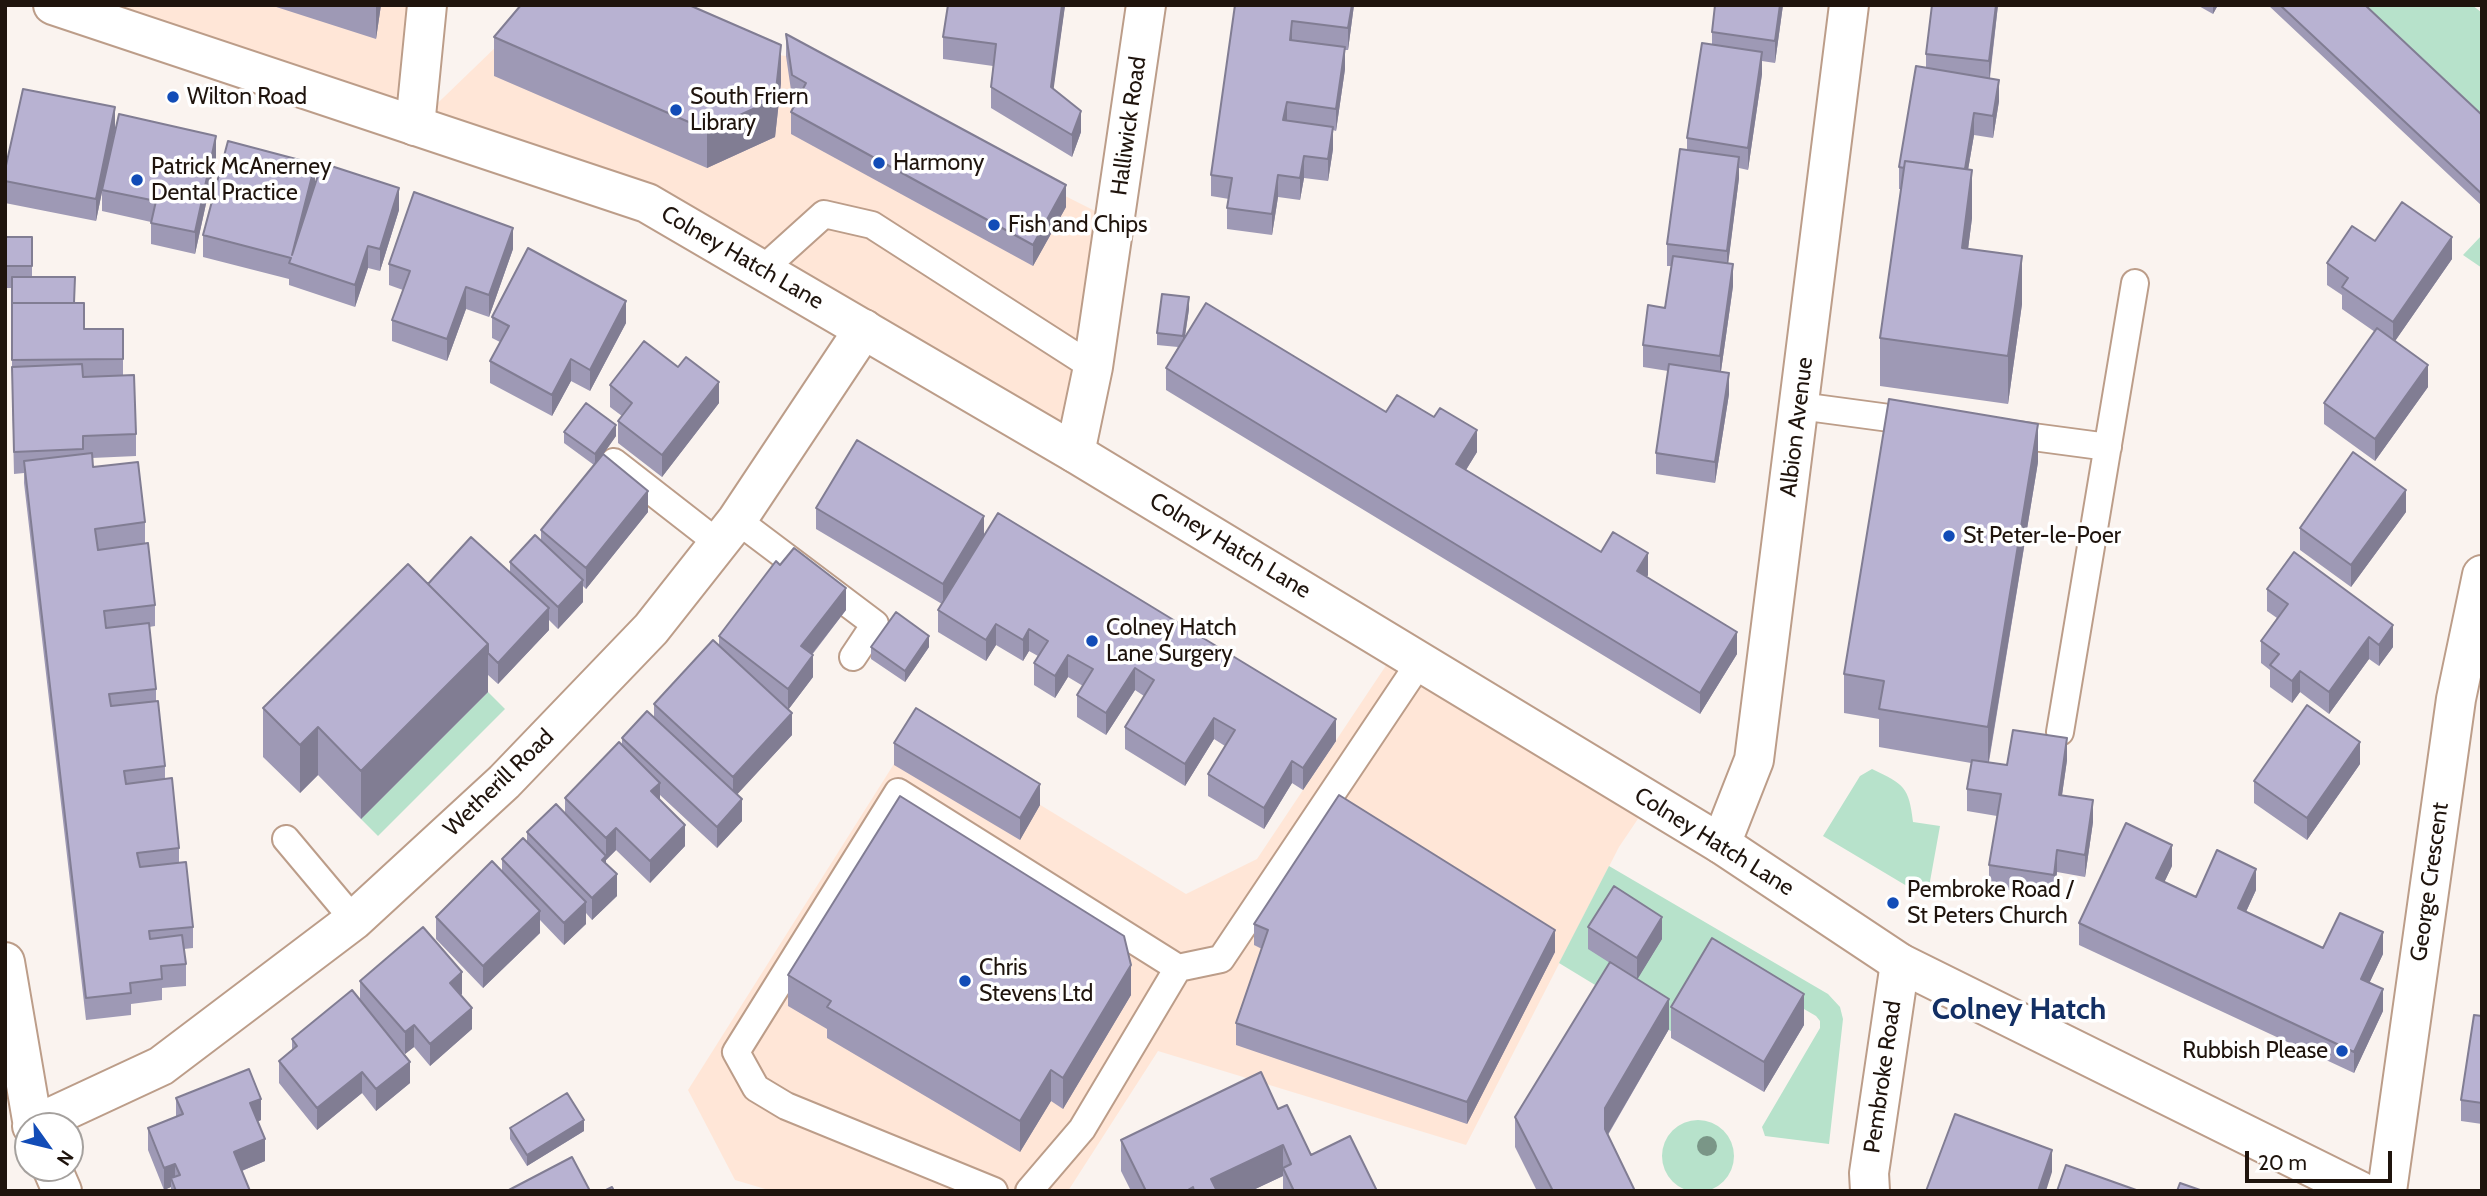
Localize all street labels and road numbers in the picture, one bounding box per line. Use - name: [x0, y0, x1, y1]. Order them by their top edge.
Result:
- street label: Halliwick Road: [1106, 55, 1152, 197]
- street label: Colney Hatch Lane: [656, 200, 828, 316]
- street label: Albion Avenue: [1775, 355, 1819, 499]
- street label: Colney Hatch Lane: [1144, 487, 1316, 605]
- street label: Wetherill Road: [438, 724, 560, 842]
- street label: Colney Hatch Lane: [1629, 782, 1799, 902]
- street label: George Crescent: [2405, 801, 2455, 963]
- street label: Pembroke Road: [1859, 999, 1907, 1155]

